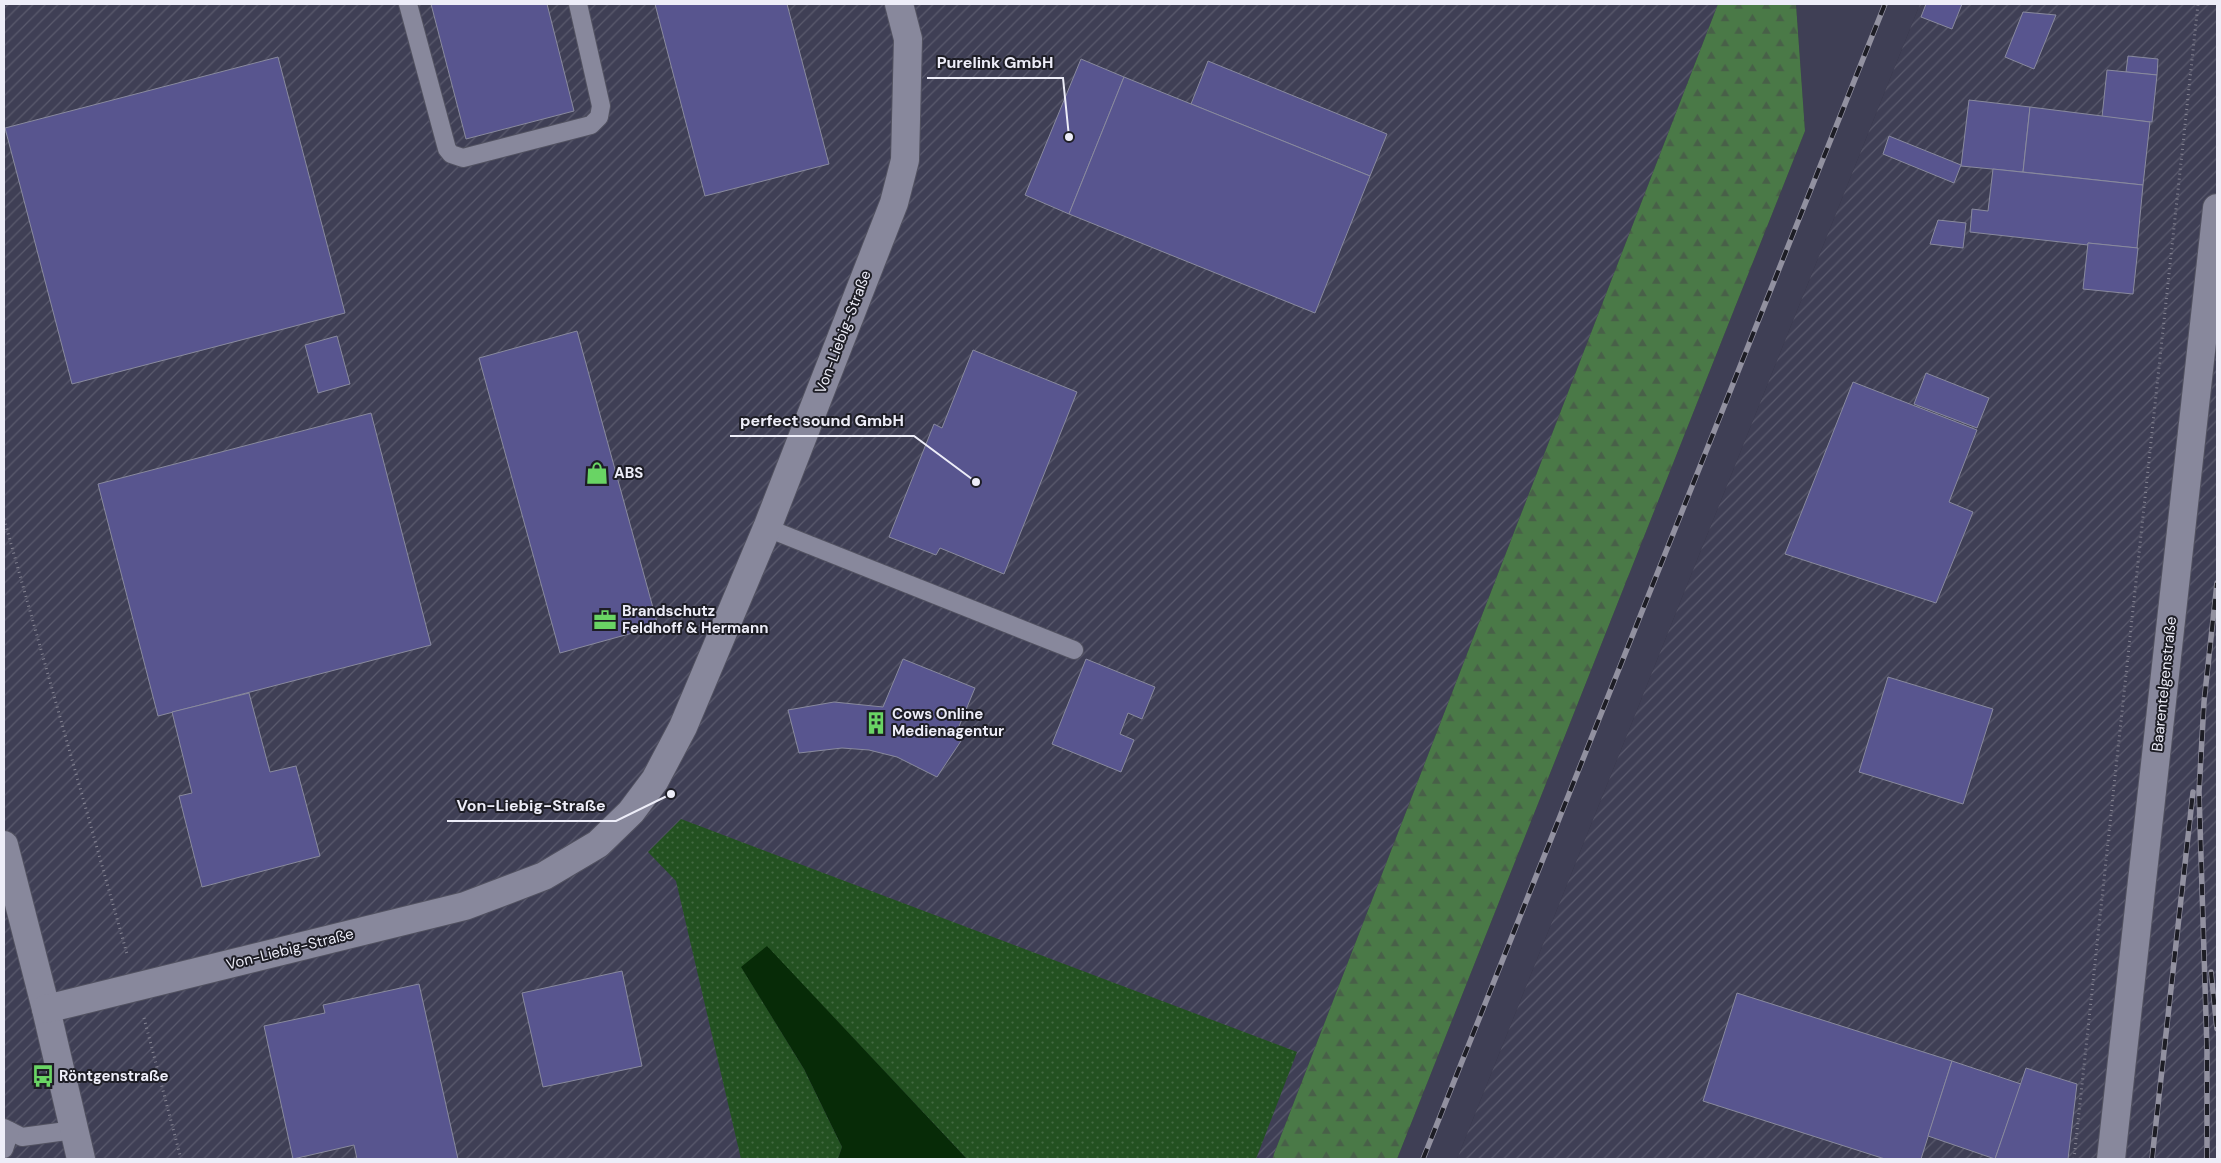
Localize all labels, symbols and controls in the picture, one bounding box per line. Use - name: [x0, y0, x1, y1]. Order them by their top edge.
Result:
- callout: Purelink GmbH: [927, 47, 1063, 78]
- text: Purelink GmbH: [937, 52, 1053, 73]
- street label: Von-Liebig-Straße: [810, 267, 876, 397]
- callout: perfect sound GmbH: [730, 405, 914, 436]
- text: perfect sound GmbH: [740, 410, 904, 431]
- shop icon: ABS: [584, 460, 610, 486]
- place label: ABS: [614, 463, 643, 483]
- place label: Brandschutz Feldhoff & Hermann: [622, 601, 768, 638]
- office icon: Brandschutz Feldhoff & Hermann: [592, 607, 618, 633]
- street label: Baarentelgenstraße: [2147, 616, 2181, 752]
- place label: Cows Online Medienagentur: [892, 704, 1004, 741]
- building icon: Cows Online Medienagentur: [863, 710, 889, 736]
- callout: Von-Liebig-Straße: [447, 790, 616, 821]
- text: Von-Liebig-Straße: [456, 795, 606, 816]
- street label: Von-Liebig-Straße: [224, 923, 356, 975]
- bus stop icon: Röntgenstraße: [30, 1063, 56, 1089]
- place label: Röntgenstraße: [59, 1066, 169, 1086]

